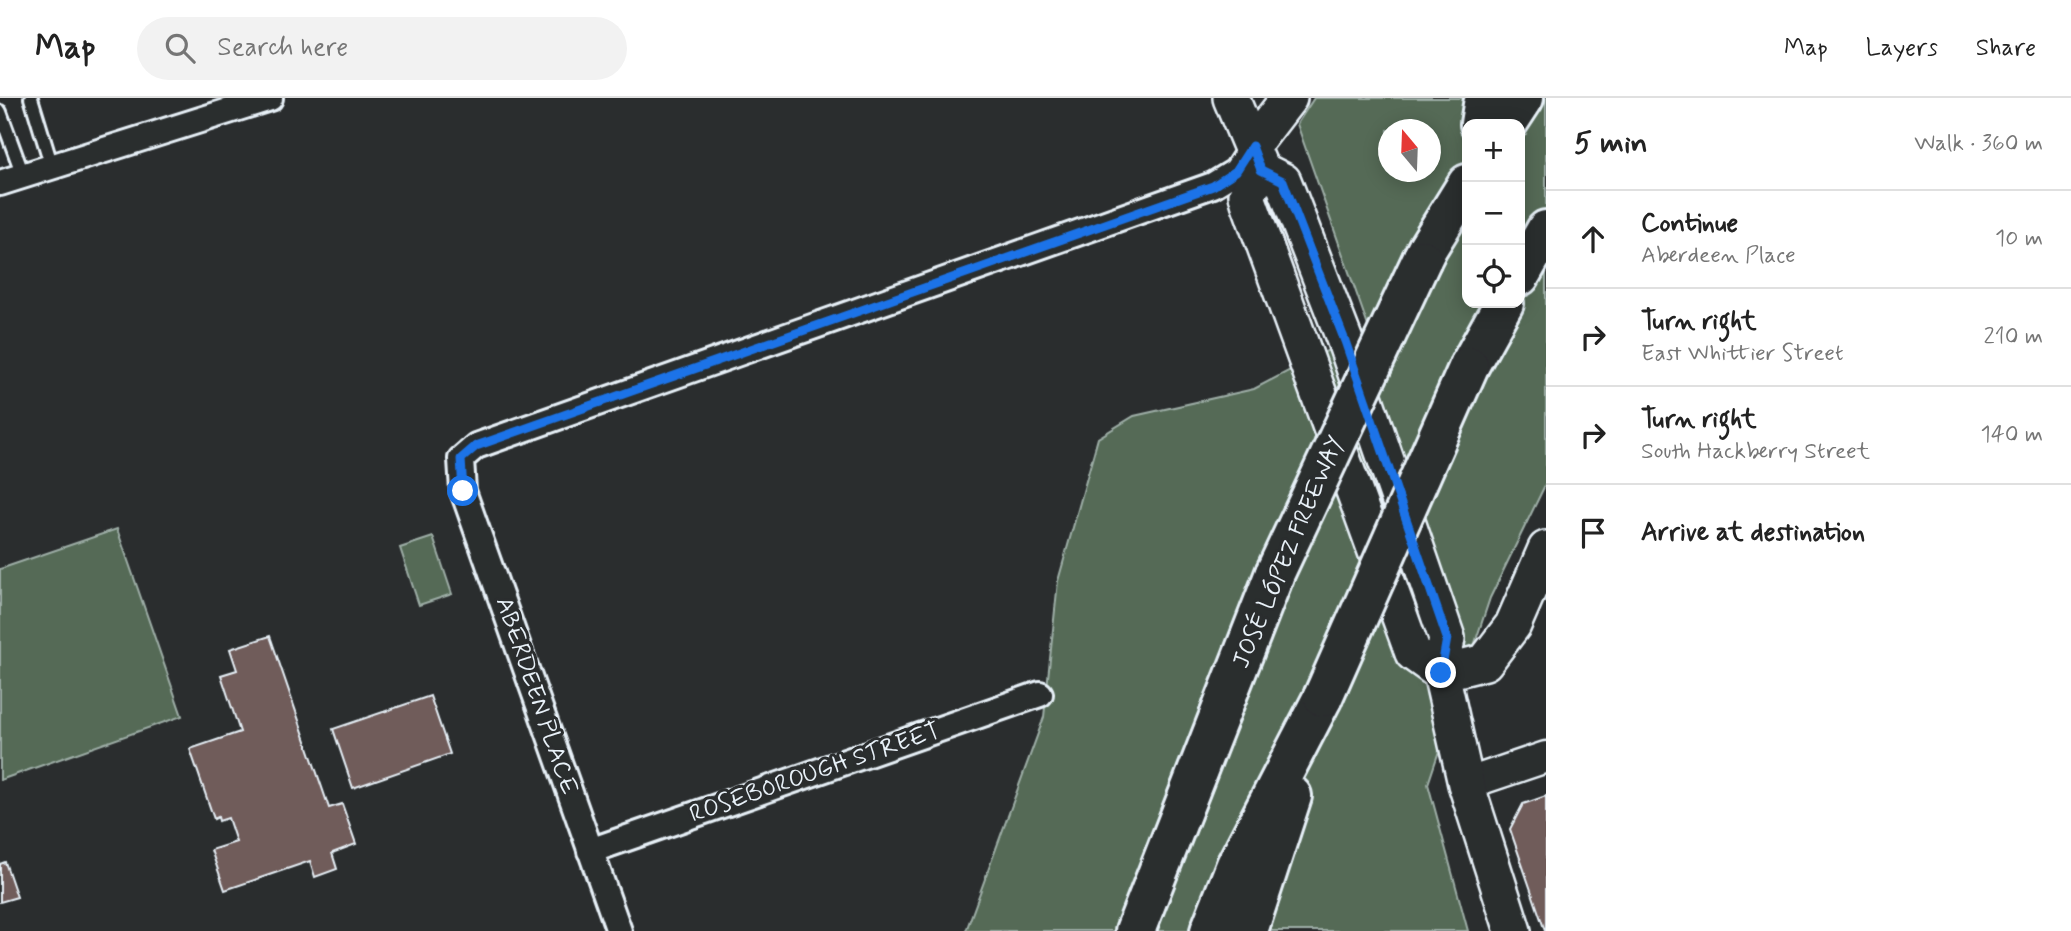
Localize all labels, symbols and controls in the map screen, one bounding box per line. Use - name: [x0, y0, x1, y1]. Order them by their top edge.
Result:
- search box: [137, 17, 627, 80]
- text: Map: [35, 26, 95, 70]
- icon: search: [161, 29, 199, 67]
- text: Search here: [217, 31, 348, 65]
- text: Map: [1784, 33, 1828, 64]
- text: Layers: [1866, 33, 1938, 64]
- text: Share: [1976, 33, 2036, 64]
- north arrow: [1378, 119, 1441, 182]
- map controls: [1462, 119, 1525, 308]
- button: +: [1462, 119, 1525, 182]
- text: 5 min: [1574, 124, 1648, 163]
- text: Walk · 360 m: [1914, 129, 2043, 159]
- button: −: [1462, 182, 1525, 245]
- text: Continue: [1641, 207, 1738, 241]
- icon: ahead: [1574, 220, 1612, 258]
- text: 10 m: [1995, 224, 2043, 254]
- text: Aberdeen Place: [1641, 241, 1796, 271]
- button: locate: [1462, 245, 1525, 308]
- text: Turn right: [1641, 305, 1757, 339]
- icon: right: [1574, 318, 1612, 356]
- text: 210 m: [1983, 322, 2043, 352]
- text: East Whittier Street: [1641, 339, 1844, 369]
- text: Turn right: [1641, 403, 1757, 437]
- icon: right: [1574, 416, 1612, 454]
- text: 140 m: [1980, 420, 2043, 450]
- street label: JOSÉ LÓPEZ FREEWAY: [1224, 430, 1352, 673]
- text: South Hackberry Street: [1641, 437, 1870, 467]
- route start: [447, 475, 478, 506]
- icon: arrive: [1574, 514, 1612, 552]
- text: Arrive at destination: [1641, 516, 1865, 550]
- street label: ABERDEEN PLACE: [488, 593, 584, 799]
- route end: [1425, 657, 1456, 688]
- street label: ROSEBOROUGH STREET: [686, 716, 944, 830]

